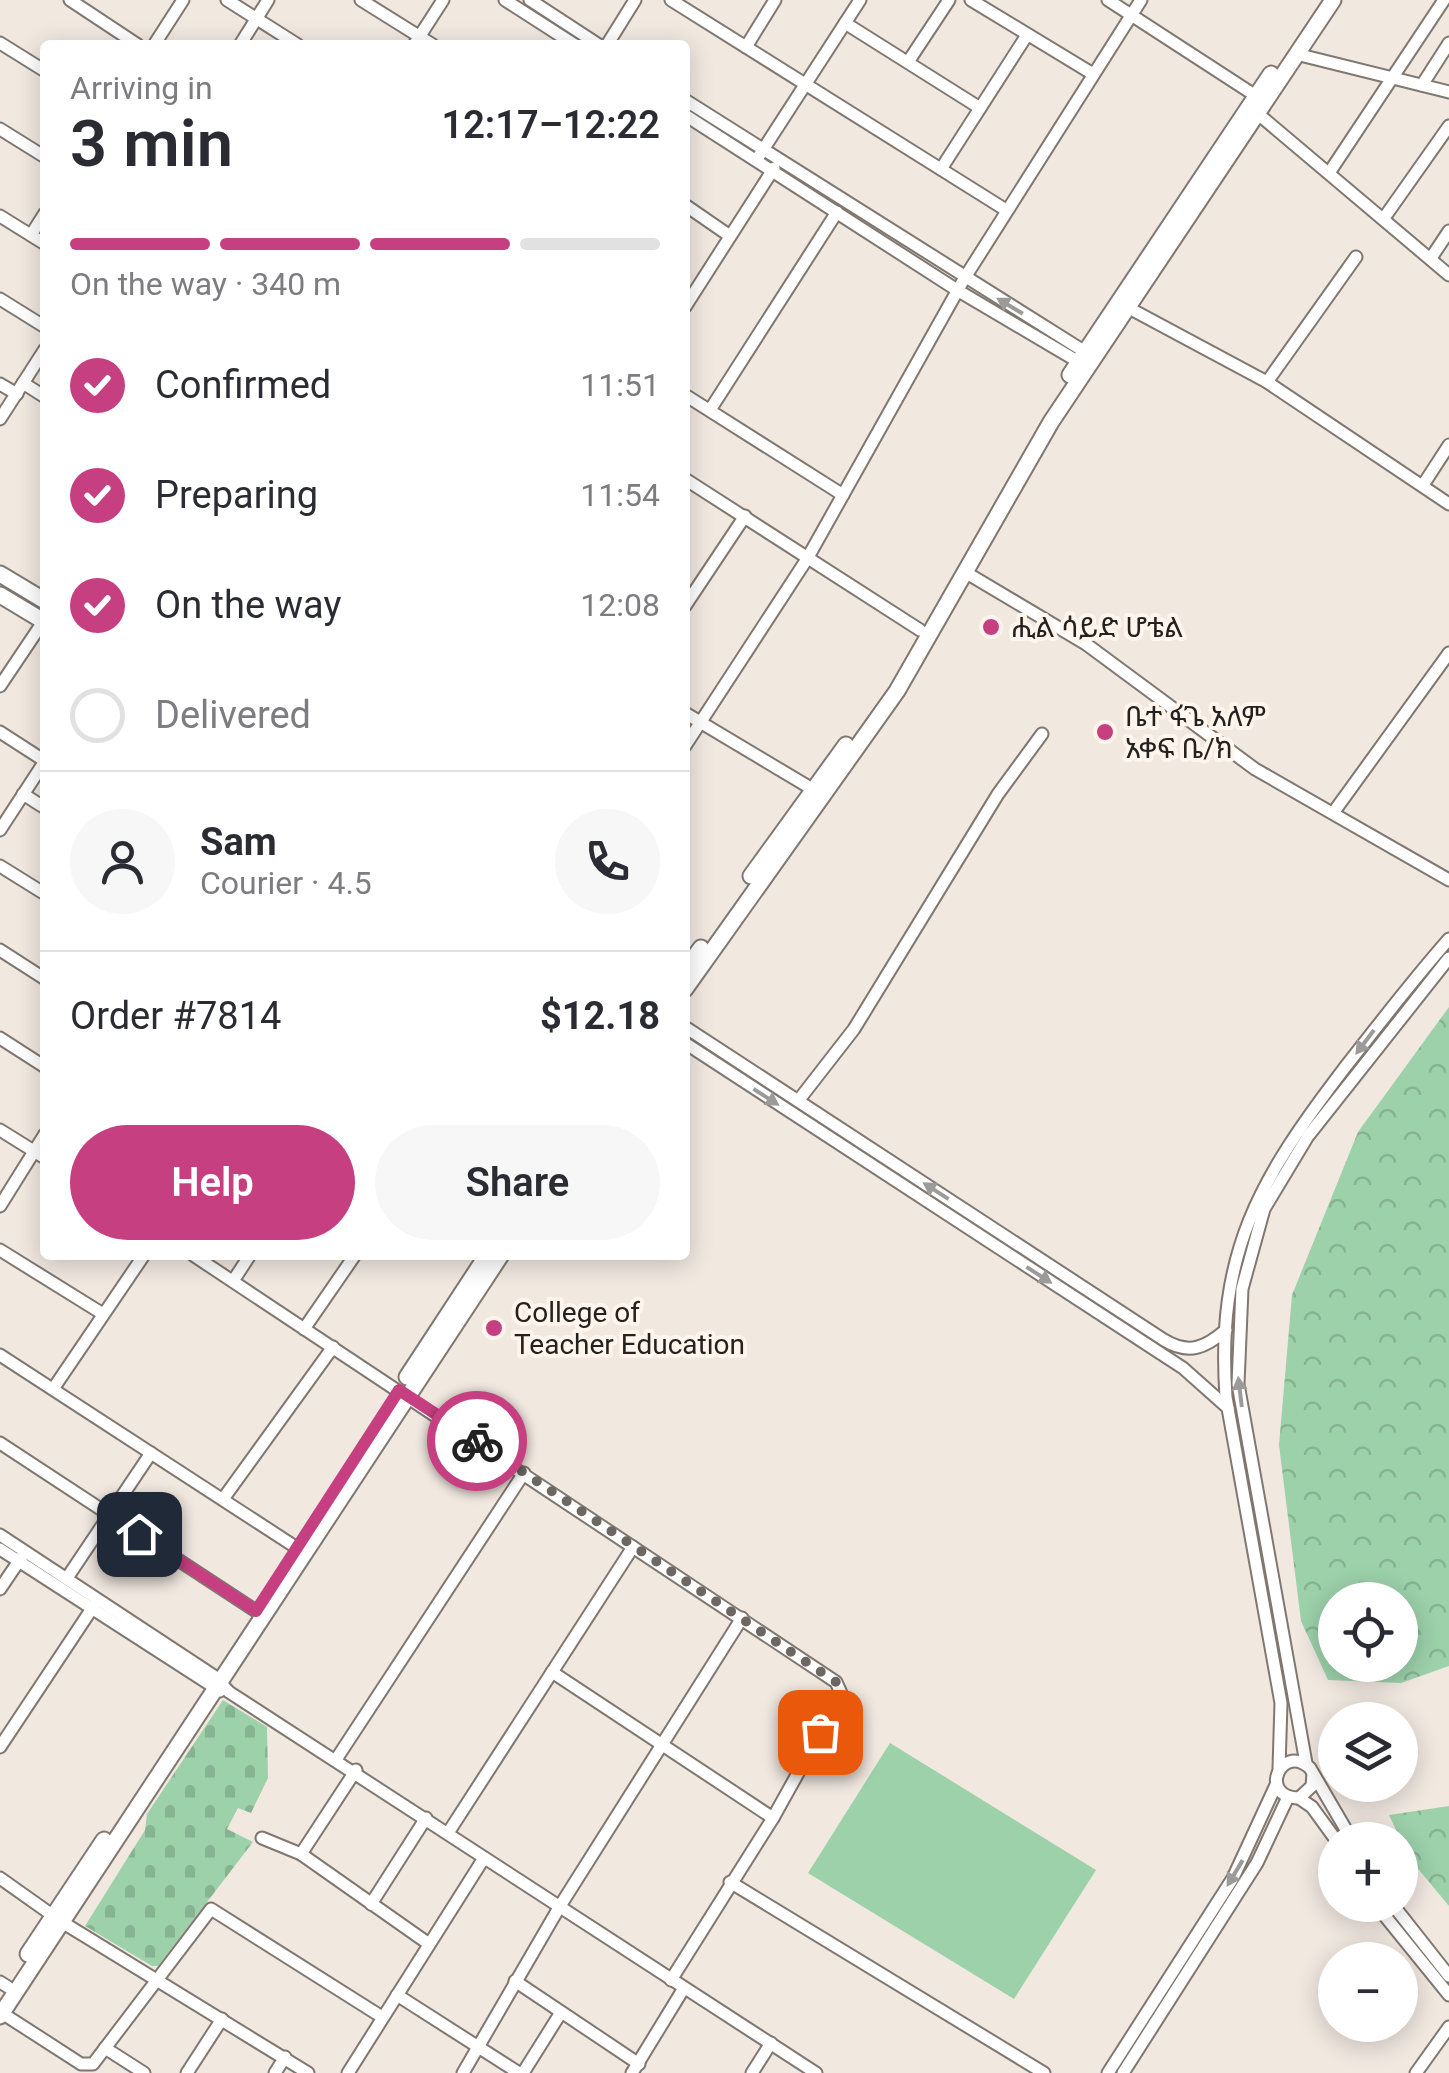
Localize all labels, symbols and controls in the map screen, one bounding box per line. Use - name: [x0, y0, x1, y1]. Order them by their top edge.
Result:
- text: Arriving in: [70, 69, 213, 107]
- text: 12:17–12:22: [441, 103, 660, 147]
- text: 3 min: [70, 106, 233, 182]
- text: On the way · 340 m: [70, 265, 341, 303]
- one-way arrow: [996, 298, 1024, 315]
- icon: check: [70, 358, 125, 413]
- text: Confirmed: [155, 363, 331, 407]
- text: 11:51: [580, 366, 660, 404]
- icon: check: [70, 468, 125, 523]
- text: Preparing: [155, 473, 318, 517]
- text: 11:54: [580, 476, 660, 514]
- icon: check: [70, 578, 125, 633]
- text: On the way: [155, 583, 341, 627]
- text: 12:08: [580, 586, 660, 624]
- place label: ሒል ሳይድ ሆቴል: [1011, 611, 1183, 644]
- marker: ሒል ሳይድ ሆቴል: [980, 616, 1002, 638]
- text: Delivered: [155, 693, 311, 737]
- place label: ቤተ ፋጌ አለም አቀፍ ቤ/ክ: [1125, 700, 1266, 765]
- marker: ቤተ ፋጌ አለም አቀፍ ቤ/ክ: [1094, 721, 1116, 743]
- button: person: [70, 809, 175, 914]
- button: phone: [555, 809, 660, 914]
- text: Sam: [200, 820, 277, 864]
- text: Courier · 4.5: [200, 864, 372, 902]
- text: Order #7814: [70, 994, 281, 1038]
- text: $12.18: [540, 994, 660, 1038]
- one-way arrow: [1355, 1029, 1376, 1054]
- one-way arrow: [753, 1087, 780, 1106]
- button: Help: [70, 1125, 355, 1240]
- button: Share: [375, 1125, 660, 1240]
- one-way arrow: [922, 1183, 950, 1201]
- one-way arrow: [1025, 1265, 1052, 1283]
- place label: College of Teacher Education: [514, 1296, 745, 1361]
- marker: College of Teacher Education: [483, 1317, 505, 1339]
- one-way arrow: [1232, 1375, 1248, 1407]
- courier: [427, 1391, 527, 1491]
- icon: bike: [450, 1414, 505, 1469]
- pin: [97, 1492, 182, 1577]
- icon: home: [112, 1507, 167, 1562]
- map controls: [1318, 1582, 1418, 2042]
- button: locate: [1318, 1582, 1418, 1682]
- pin: [778, 1690, 863, 1775]
- button: layers: [1318, 1702, 1418, 1802]
- icon: bag: [793, 1705, 848, 1760]
- button: +: [1318, 1822, 1418, 1922]
- one-way arrow: [1226, 1860, 1245, 1887]
- button: −: [1318, 1942, 1418, 2042]

